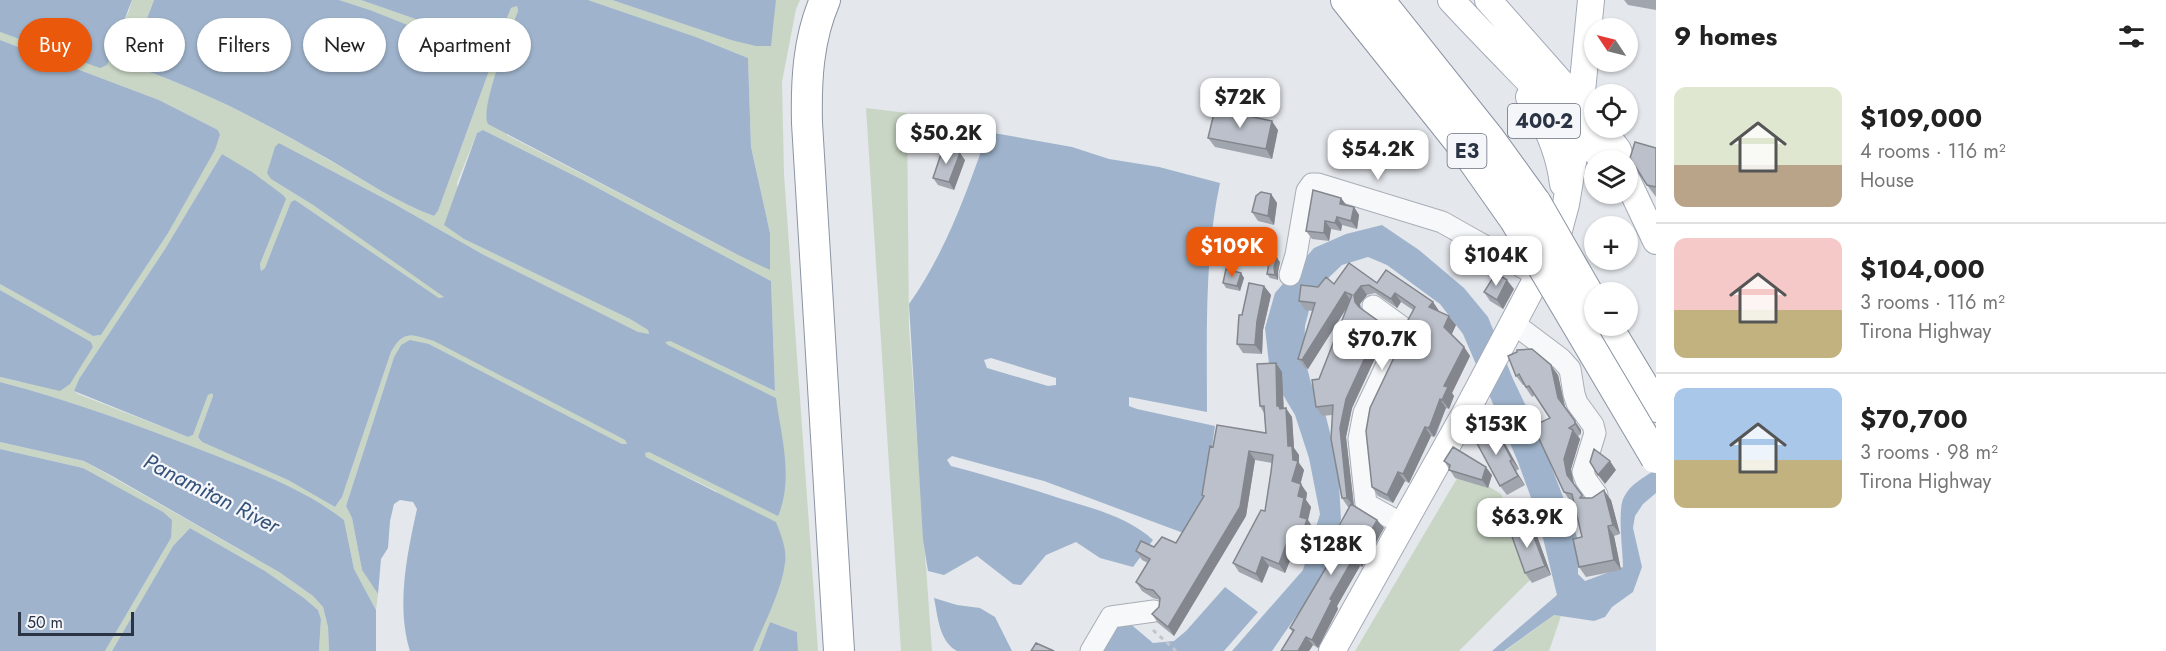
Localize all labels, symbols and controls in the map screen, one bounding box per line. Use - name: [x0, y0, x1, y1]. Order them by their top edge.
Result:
- text: 9 homes: [1674, 17, 1777, 55]
- chip: Buy: [18, 18, 92, 72]
- chip: Rent: [104, 18, 185, 72]
- chip: Filters: [197, 18, 291, 72]
- chip: New: [303, 18, 386, 72]
- chip: Apartment: [398, 18, 531, 72]
- north arrow: [1584, 18, 1638, 72]
- map controls: [1584, 18, 1638, 336]
- icon: filters: [2115, 20, 2148, 53]
- pin: $72K: [1204, 78, 1276, 129]
- text: $72K: [1214, 83, 1266, 112]
- button: locate: [1584, 84, 1638, 138]
- text: $109,000: [1860, 99, 1982, 137]
- road number: 400-2: [1508, 104, 1580, 138]
- icon: home: [1722, 111, 1794, 183]
- pin: $50.2K: [897, 114, 995, 165]
- text: $50.2K: [910, 119, 982, 148]
- pin: $54.2K: [1329, 130, 1427, 181]
- road number: E3: [1448, 134, 1486, 168]
- text: $54.2K: [1342, 135, 1414, 164]
- text: 4 rooms · 116 m²: [1860, 137, 2006, 166]
- button: layers: [1584, 150, 1638, 204]
- text: House: [1860, 166, 1914, 195]
- button: +: [1584, 216, 1638, 270]
- pin: $109K: [1190, 227, 1274, 278]
- text: $109K: [1200, 232, 1264, 261]
- pin: $104K: [1454, 236, 1538, 287]
- text: $104K: [1464, 241, 1528, 270]
- text: $104,000: [1860, 250, 1985, 288]
- icon: home: [1722, 262, 1794, 334]
- button: −: [1584, 282, 1638, 336]
- text: 3 rooms · 116 m²: [1860, 288, 2005, 317]
- text: Tirona Highway: [1860, 317, 1991, 346]
- pin: $70.7K: [1333, 320, 1431, 371]
- text: $70.7K: [1347, 325, 1417, 354]
- text: $70,700: [1860, 400, 1968, 438]
- pin: $153K: [1454, 405, 1538, 456]
- text: $153K: [1465, 410, 1527, 439]
- icon: home: [1722, 412, 1794, 484]
- text: 3 rooms · 98 m²: [1860, 438, 1998, 467]
- water label: Panamitan River: [138, 445, 287, 542]
- text: Tirona Highway: [1860, 467, 1991, 496]
- pin: $63.9K: [1478, 498, 1576, 549]
- text: $63.9K: [1491, 503, 1563, 532]
- pin: $128K: [1289, 525, 1373, 576]
- text: $128K: [1300, 530, 1362, 559]
- scale bar: [18, 609, 134, 636]
- text: 50 m: [27, 611, 63, 634]

